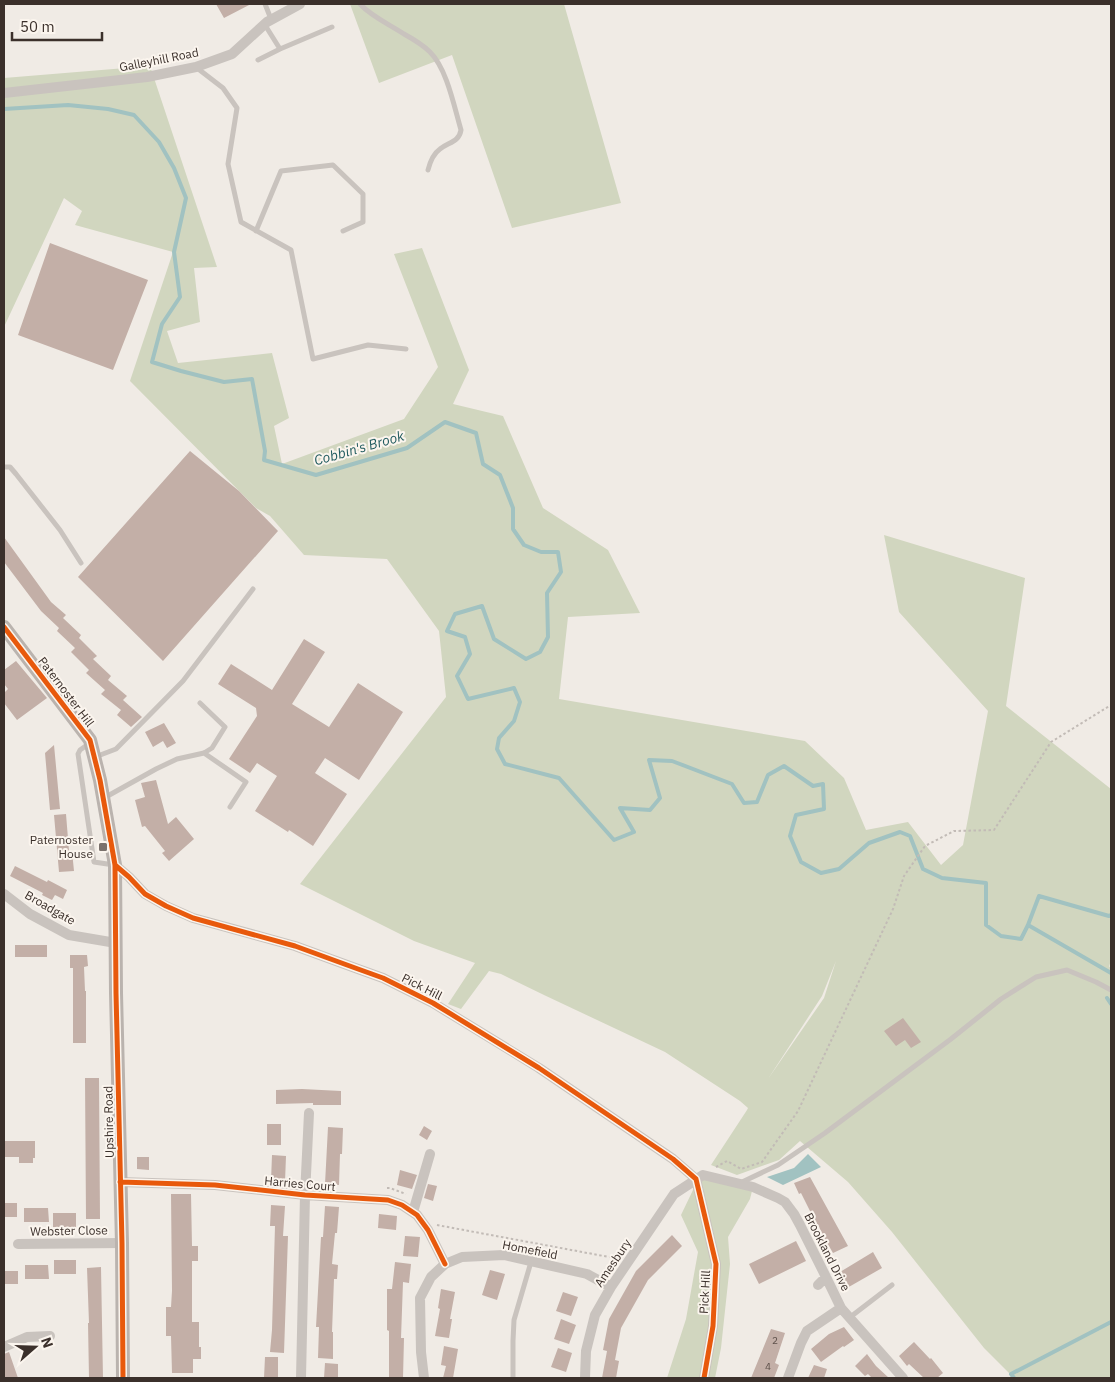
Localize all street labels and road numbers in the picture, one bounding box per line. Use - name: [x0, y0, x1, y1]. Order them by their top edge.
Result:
- street label: Galleyhill Road: [118, 44, 200, 75]
- street label: Paternoster Hill: [35, 654, 98, 730]
- street label: Broadgate: [22, 887, 78, 928]
- street label: Pick Hill: [399, 970, 445, 1003]
- street label: Upshire Road: [100, 1086, 117, 1158]
- street label: Harries Court: [264, 1173, 336, 1194]
- street label: Brookland Drive: [801, 1210, 854, 1294]
- street label: Webster Close: [30, 1222, 108, 1239]
- street label: Amesbury: [591, 1236, 634, 1290]
- street label: Homefield: [501, 1237, 559, 1262]
- street label: Pick Hill: [696, 1270, 713, 1314]

